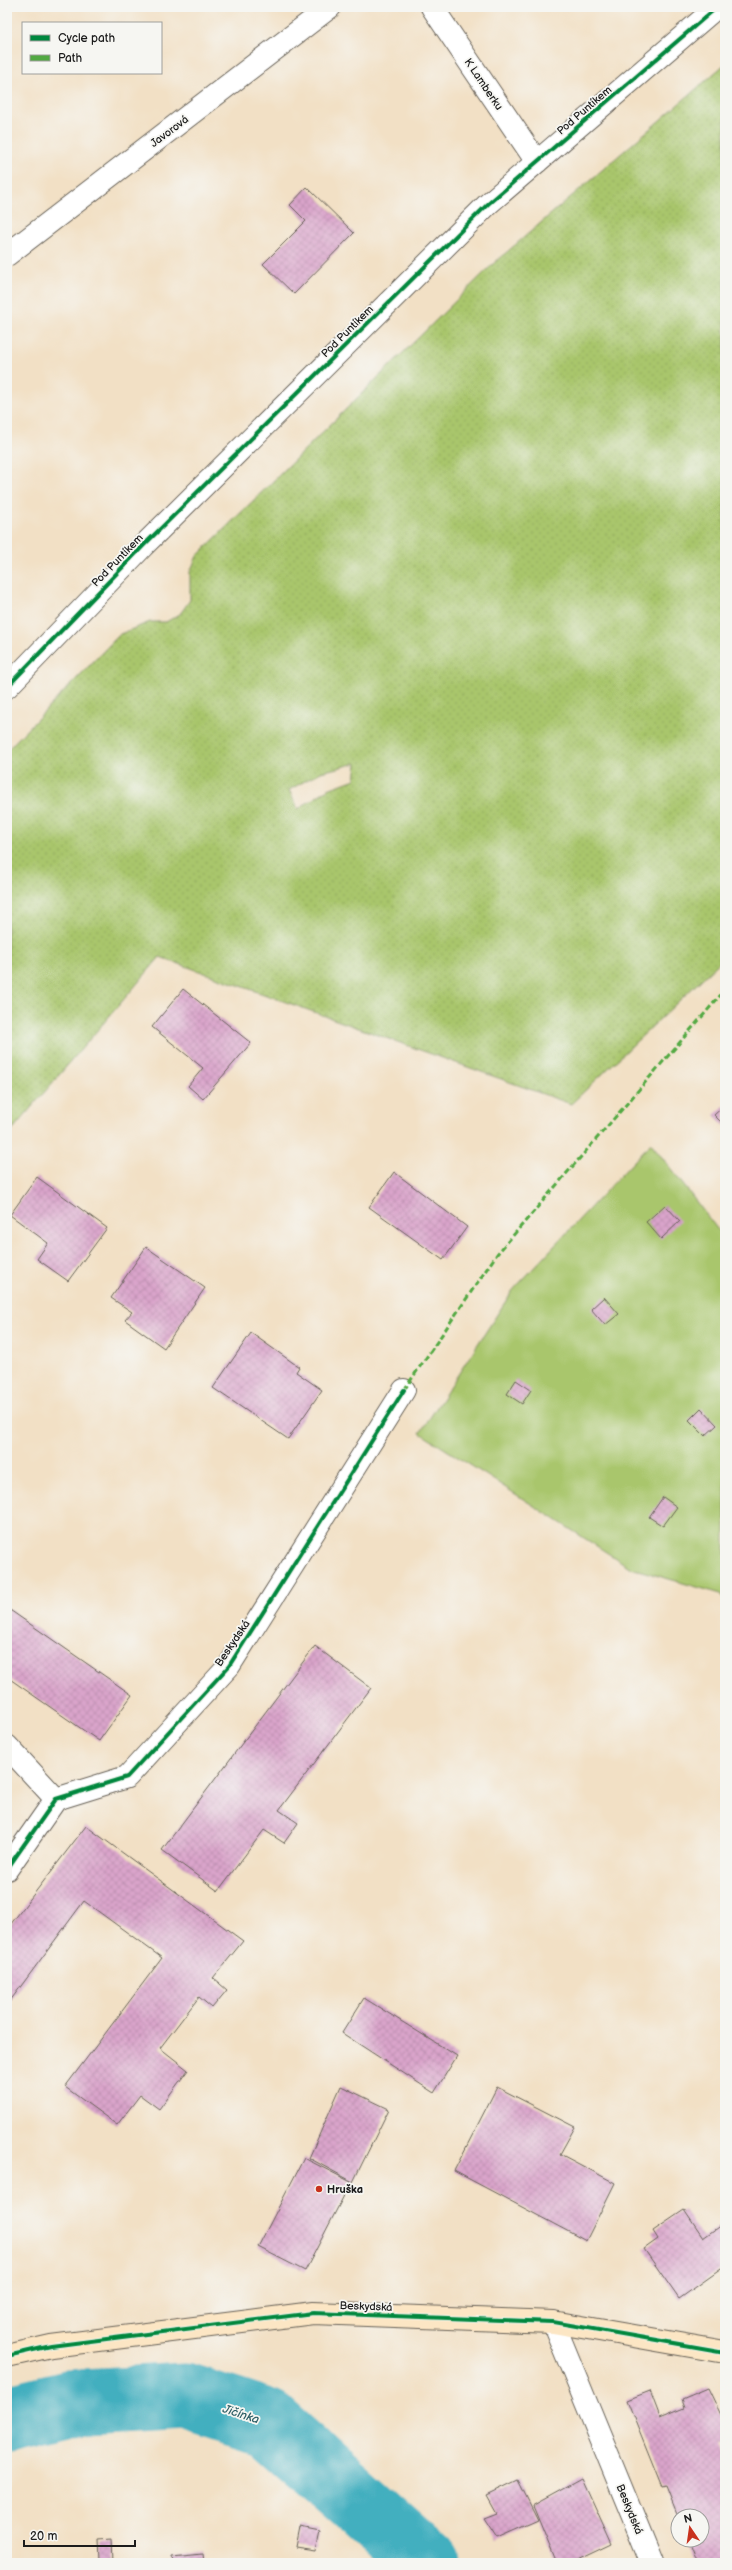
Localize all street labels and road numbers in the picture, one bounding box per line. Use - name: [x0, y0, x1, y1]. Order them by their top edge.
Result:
- street label: K Lamberku: [462, 56, 506, 113]
- street label: Pod Puntíkem: [554, 83, 614, 138]
- street label: Javorová: [148, 113, 191, 150]
- street label: Pod Puntíkem: [319, 303, 376, 360]
- street label: Pod Puntíkem: [89, 531, 146, 589]
- street label: Beskydská: [212, 1618, 253, 1669]
- street label: Beskydská: [339, 2299, 393, 2314]
- street label: Beskydská: [614, 2482, 645, 2536]

